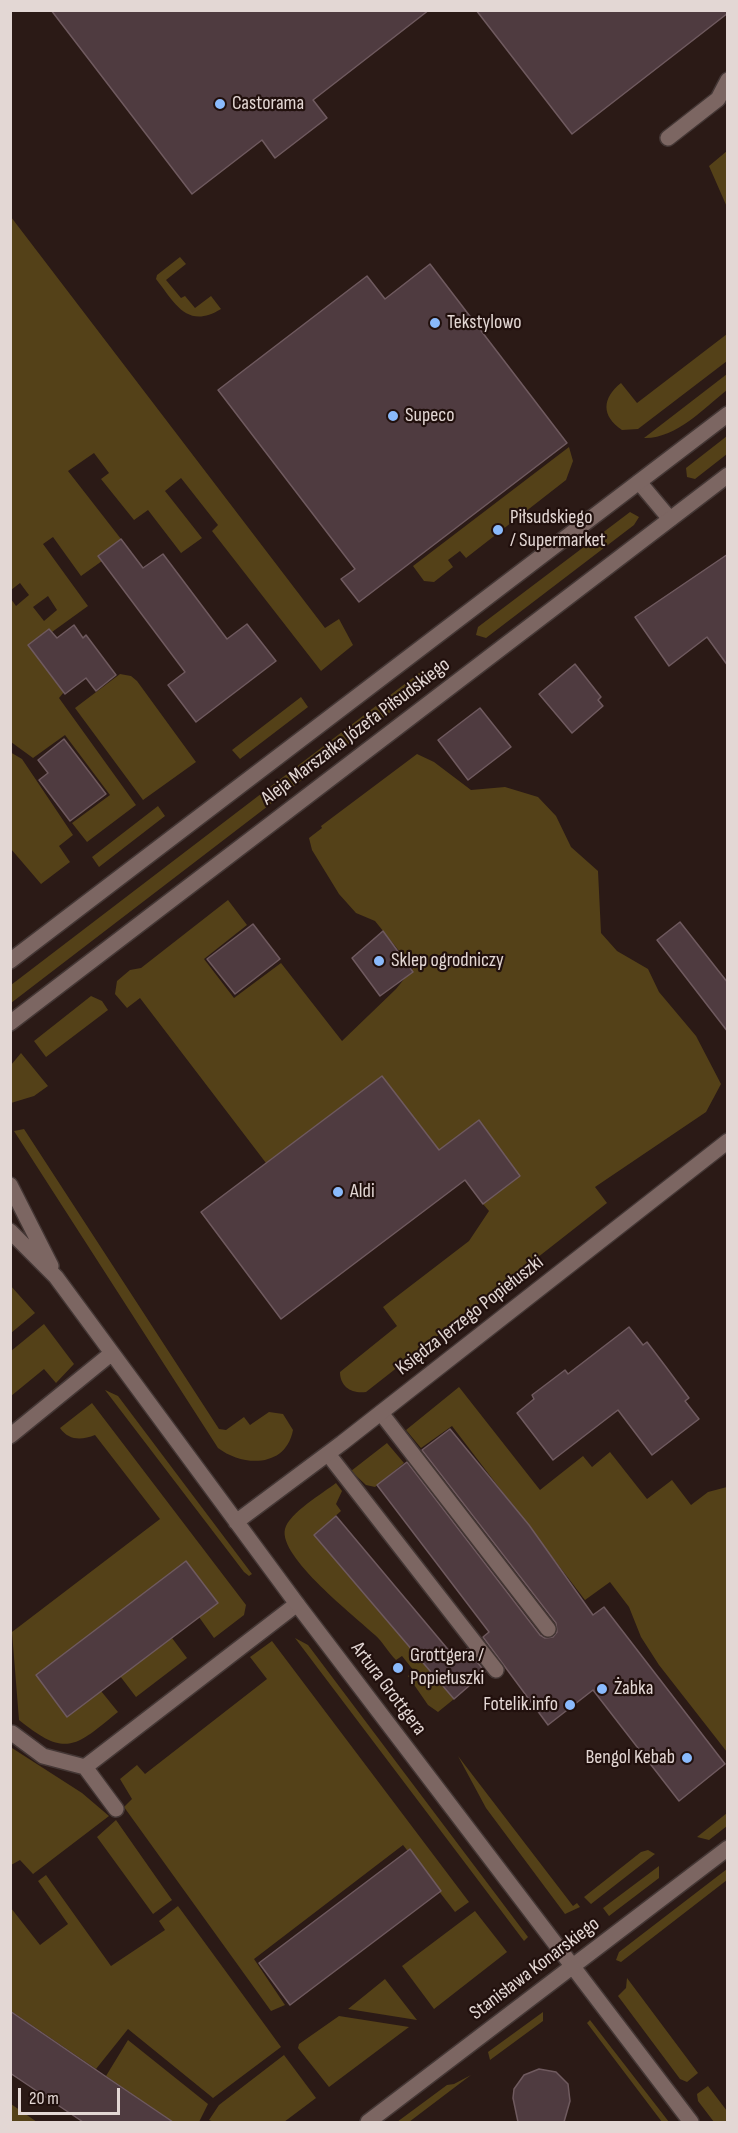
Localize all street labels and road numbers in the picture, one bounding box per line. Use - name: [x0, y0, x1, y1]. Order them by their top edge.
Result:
- street label: Aleja Marszałka Józefa Piłsudskiego: [257, 653, 455, 811]
- street label: Księdza Jerzego Popiełuszki: [391, 1251, 549, 1381]
- street label: Artura Grottgera: [345, 1638, 431, 1740]
- street label: Stanisława Konarskiego: [465, 1912, 605, 2026]

